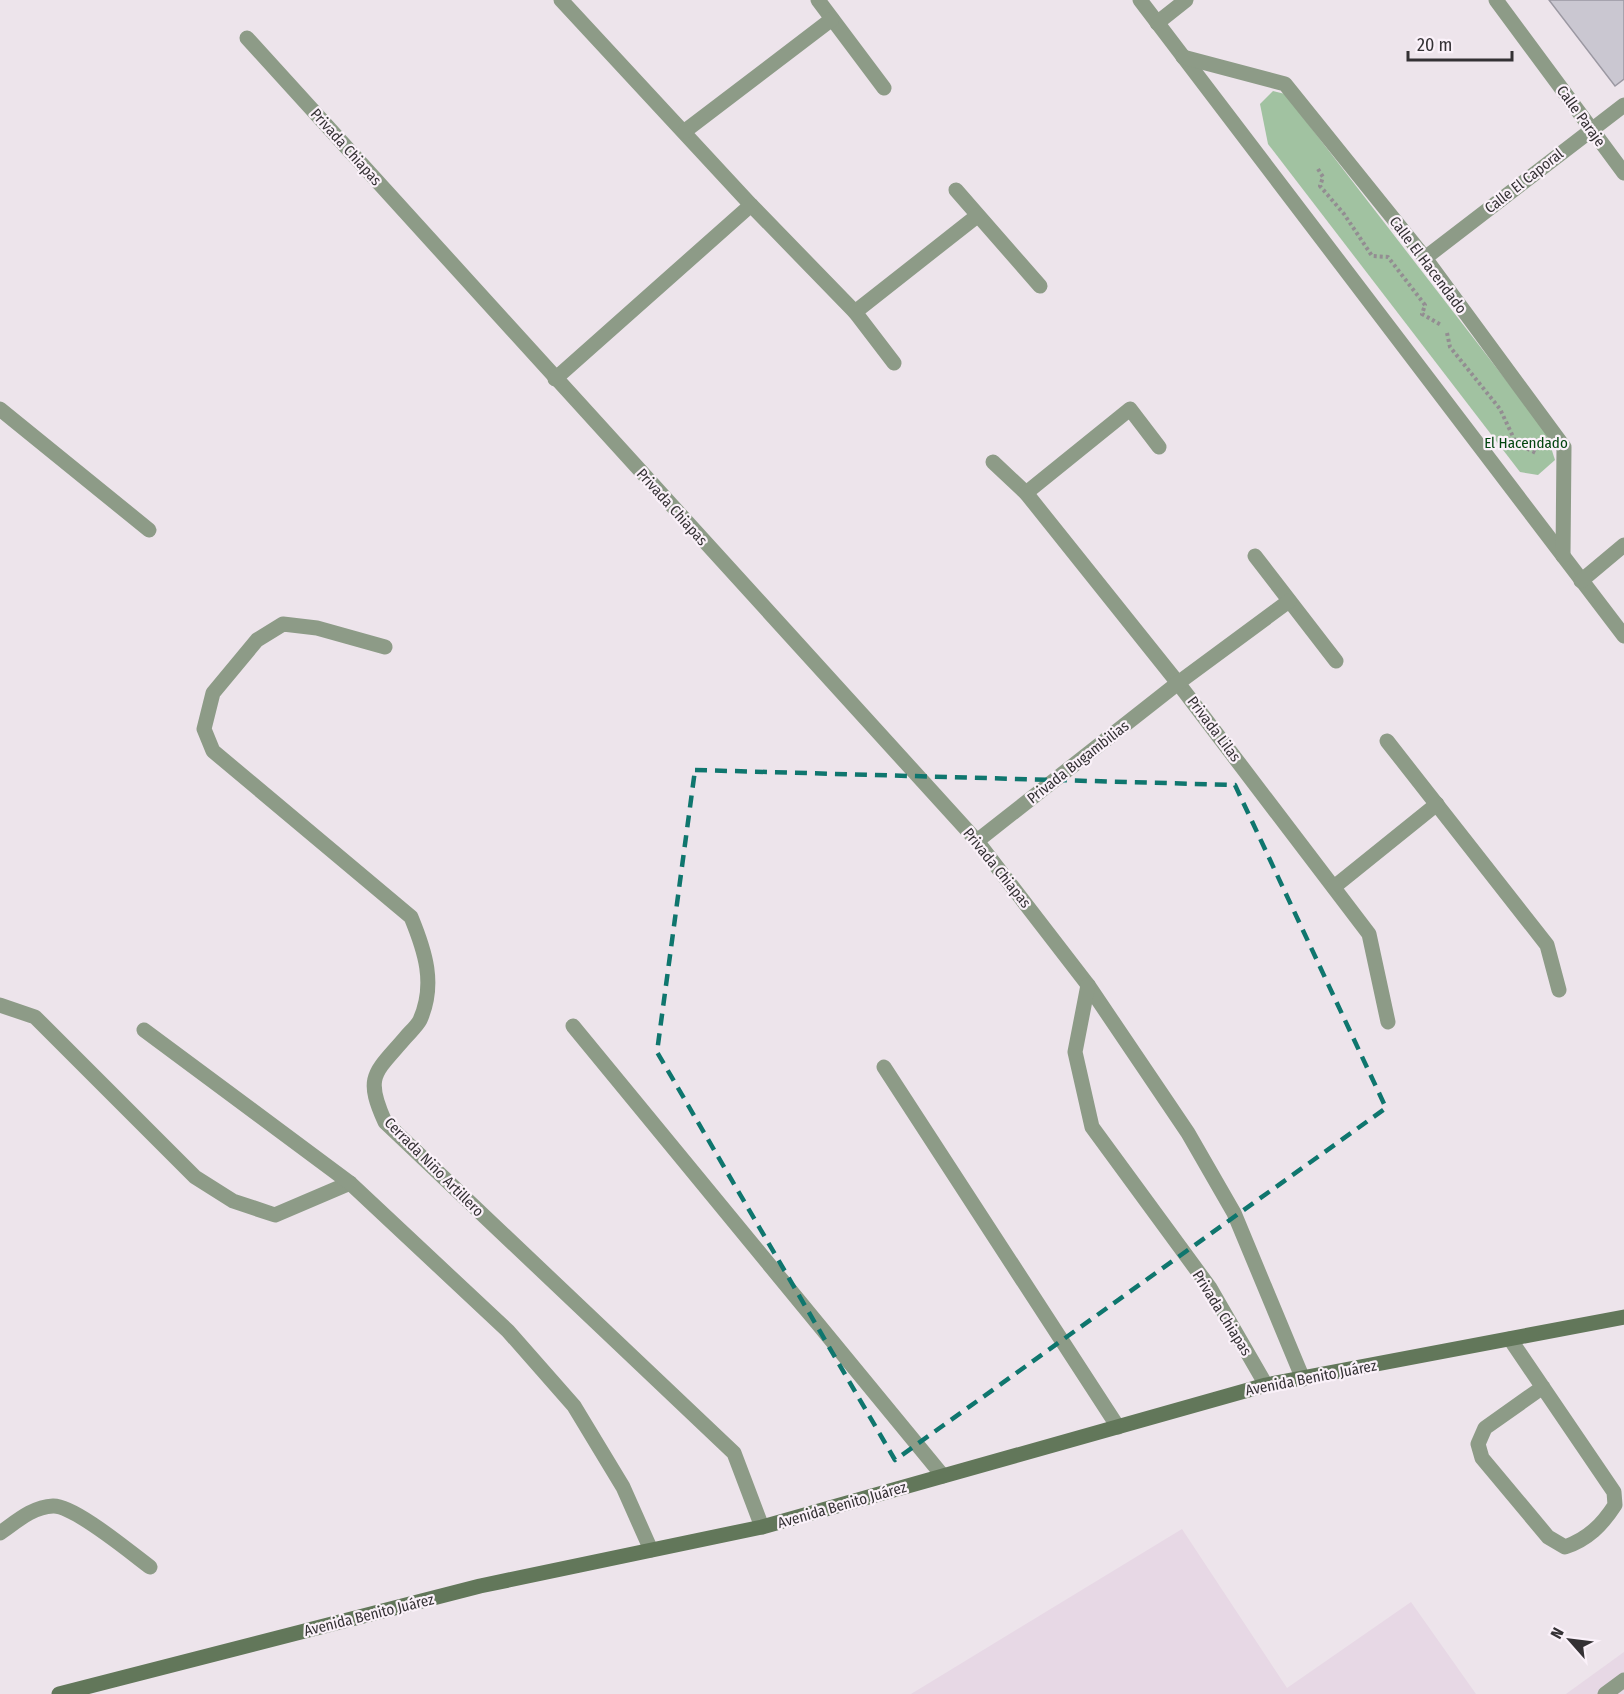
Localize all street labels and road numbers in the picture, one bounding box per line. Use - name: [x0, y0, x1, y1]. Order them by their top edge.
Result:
- street label: Calle Paraje: [1553, 82, 1609, 150]
- street label: Privada Chiapas: [307, 105, 385, 189]
- street label: Calle El Caporal: [1481, 145, 1567, 217]
- street label: Calle El Hacendado: [1386, 213, 1470, 317]
- street label: Privada Chiapas: [633, 465, 711, 549]
- street label: Privada Lilas: [1184, 693, 1244, 765]
- street label: Privada Bugambilias: [1024, 717, 1132, 807]
- street label: Privada Chiapas: [959, 825, 1035, 911]
- street label: Cerrada Niño Artillero: [381, 1114, 487, 1220]
- street label: Privada Chiapas: [1189, 1267, 1255, 1359]
- street label: Avenida Benito Juárez: [1244, 1356, 1378, 1400]
- street label: Avenida Benito Juárez: [775, 1478, 909, 1532]
- street label: Avenida Benito Juárez: [302, 1590, 436, 1640]

